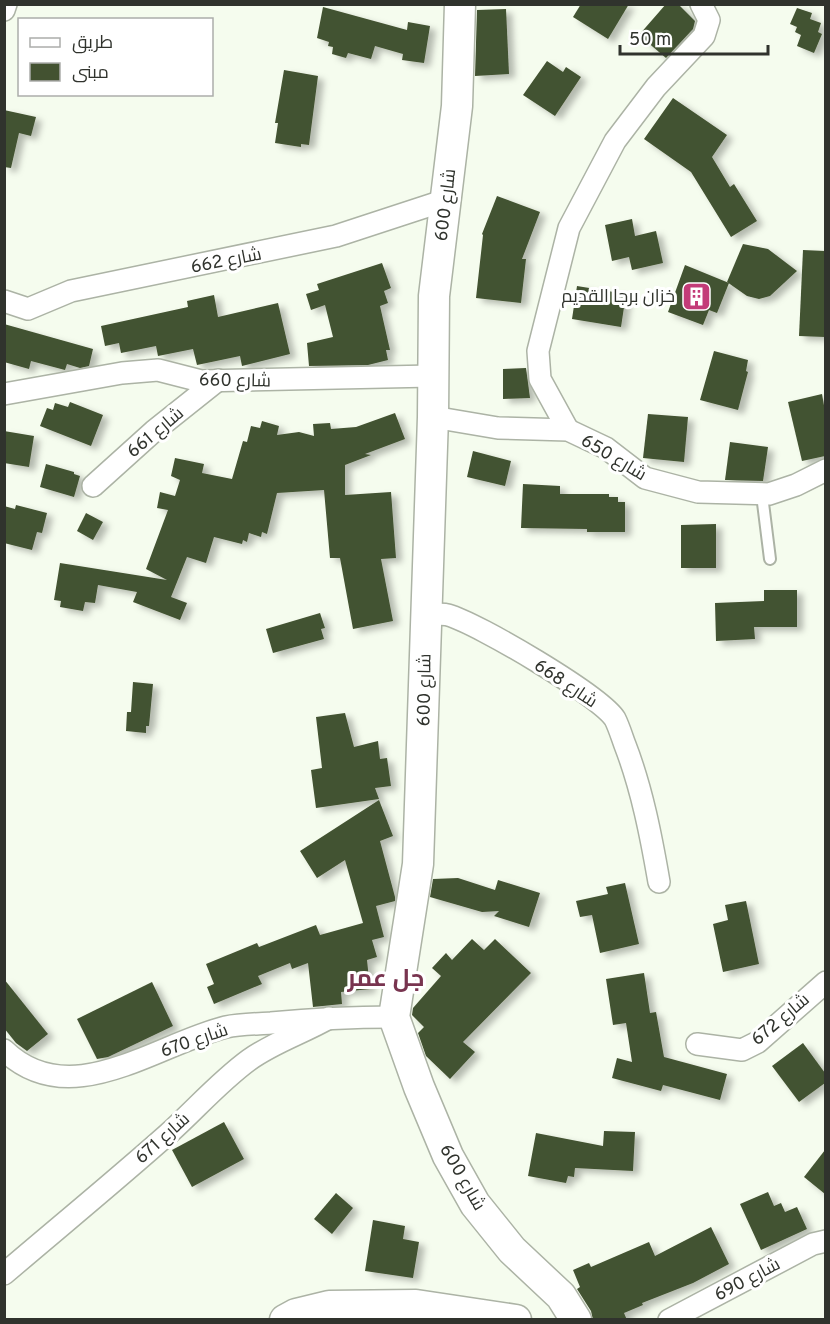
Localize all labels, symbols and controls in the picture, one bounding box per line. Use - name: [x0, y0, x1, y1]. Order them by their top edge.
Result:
- legend: [18, 18, 213, 96]
- scale bar: [620, 18, 768, 56]
- text: 50 m: [629, 29, 671, 52]
- text: طريق: [72, 32, 113, 55]
- text: مبنى: [72, 62, 109, 85]
- street label: شارع 600: [431, 168, 462, 243]
- street label: شارع 662: [189, 243, 264, 280]
- building icon: خزان برجا القديم: [680, 280, 712, 312]
- place label: خزان برجا القديم: [561, 286, 675, 309]
- street label: شارع 660: [199, 369, 271, 394]
- street label: شارع 661: [123, 403, 189, 464]
- street label: شارع 650: [576, 430, 650, 487]
- street label: شارع 600: [413, 653, 438, 727]
- street label: شارع 668: [529, 655, 601, 714]
- district label: جل عمر: [347, 965, 424, 995]
- street label: شارع 672: [747, 989, 815, 1051]
- street label: شارع 670: [158, 1019, 231, 1064]
- street label: شارع 671: [131, 1109, 195, 1170]
- street label: شارع 600: [434, 1140, 490, 1215]
- street label: شارع 690: [711, 1253, 785, 1307]

